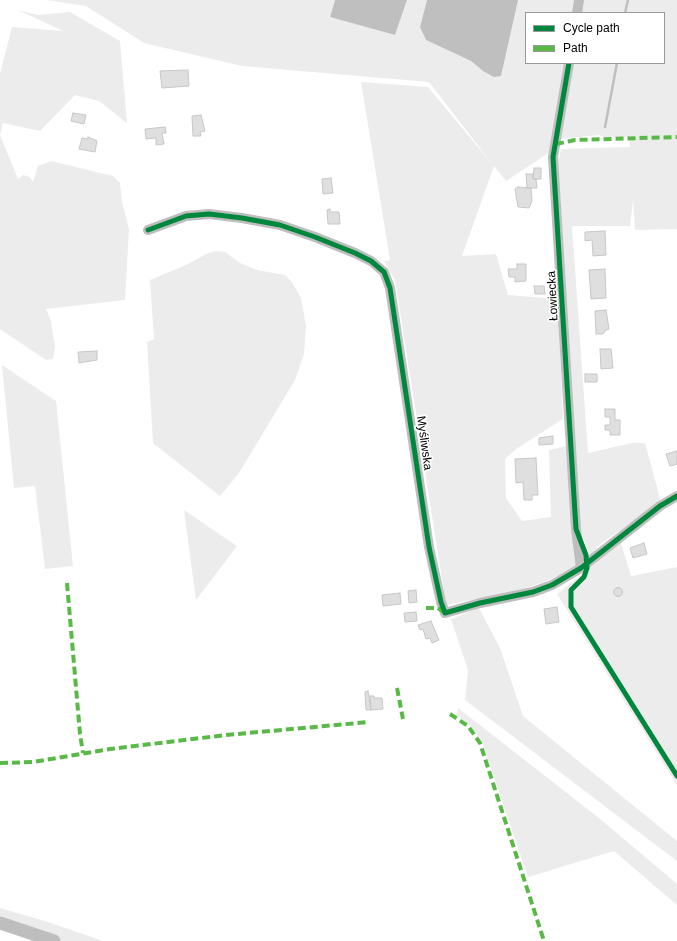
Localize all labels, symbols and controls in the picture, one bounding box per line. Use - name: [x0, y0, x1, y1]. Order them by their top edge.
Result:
- legend: [525, 12, 665, 64]
- text: Cycle path: [563, 21, 620, 35]
- text: Path: [563, 41, 588, 55]
- street label: Łowiecka: [545, 271, 561, 321]
- street label: Myśliwska: [413, 415, 435, 471]

